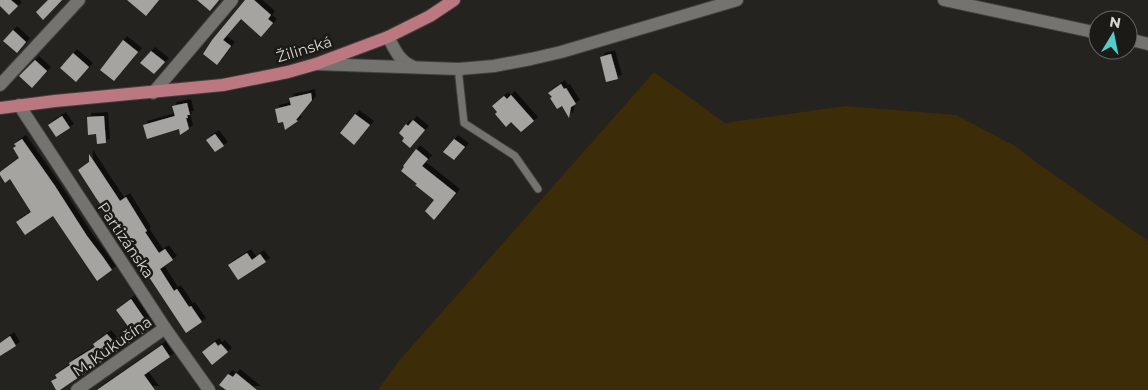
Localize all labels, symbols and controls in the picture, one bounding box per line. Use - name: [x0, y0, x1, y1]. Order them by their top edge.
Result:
- north arrow: [1088, 10, 1138, 60]
- text: N: [1108, 12, 1122, 32]
- street label: Žilinská: [274, 32, 334, 66]
- street label: Partizánska: [94, 198, 158, 282]
- street label: M. Kukučína: [69, 312, 155, 380]

